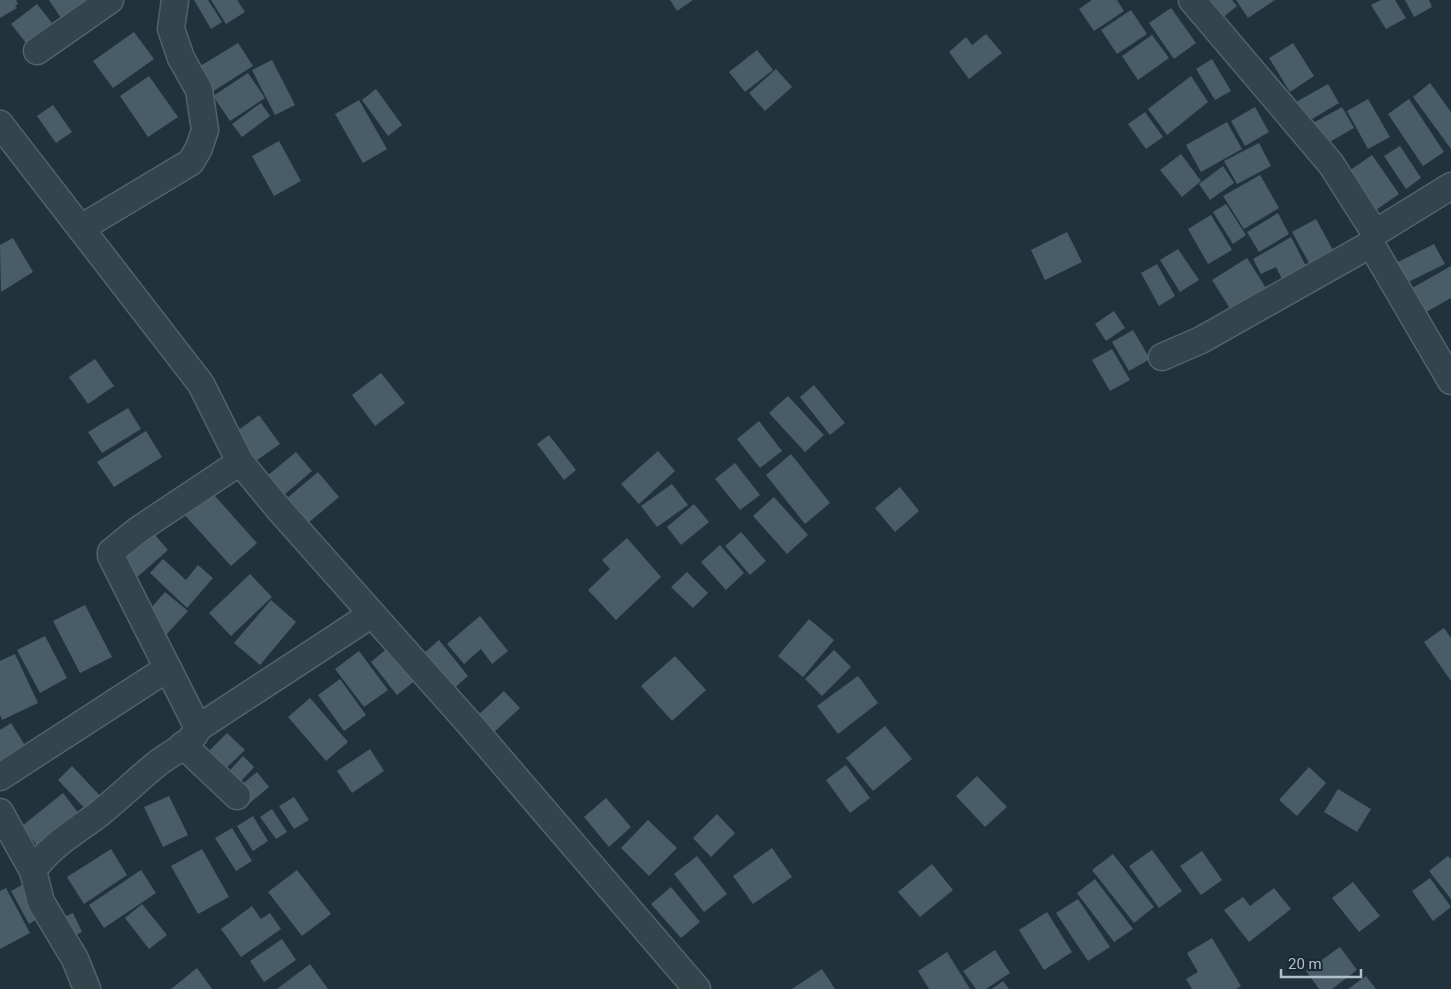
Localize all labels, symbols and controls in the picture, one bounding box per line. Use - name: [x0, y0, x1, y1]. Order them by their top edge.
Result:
- scale bar: [1281, 946, 1361, 978]
- text: 20 m: [1288, 955, 1322, 973]

